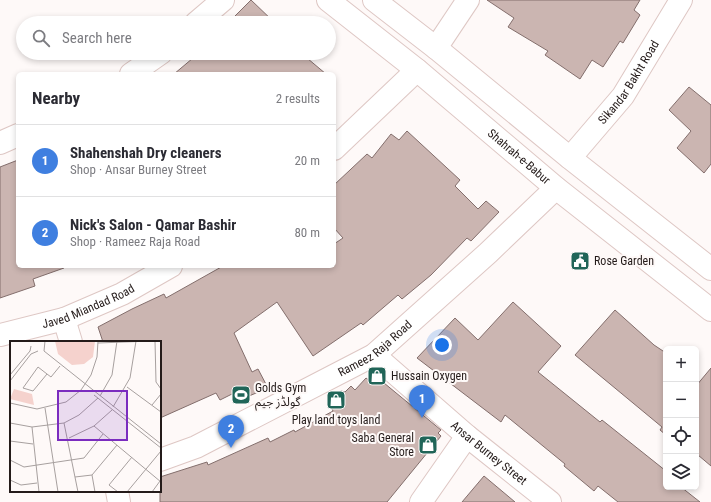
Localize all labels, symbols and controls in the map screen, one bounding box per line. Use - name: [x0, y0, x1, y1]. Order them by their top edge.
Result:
- search box: [16, 16, 336, 60]
- icon: search: [30, 27, 52, 49]
- text: Search here: [62, 29, 132, 47]
- street label: Sikandar Bakht Road: [595, 38, 662, 127]
- text: Nearby: [32, 88, 80, 108]
- text: 2 results: [276, 91, 320, 106]
- street label: Shahrah-e-Babur: [485, 126, 553, 187]
- text: Shahenshah Dry cleaners: [70, 144, 222, 162]
- text: 1: [42, 153, 48, 168]
- text: 20 m: [294, 153, 320, 168]
- text: Shop · Ansar Burney Street: [70, 162, 207, 177]
- text: Nick's Salon - Qamar Bashir: [70, 216, 236, 234]
- text: 2: [42, 225, 48, 240]
- text: 80 m: [294, 225, 320, 240]
- text: Shop · Rameez Raja Road: [70, 234, 200, 249]
- public building icon: Rose Garden: [569, 250, 591, 272]
- place label: Rose Garden: [594, 254, 654, 268]
- street label: Javed Miandad Road: [41, 281, 137, 331]
- street label: Rameez Raja Road: [336, 318, 415, 379]
- your location: [432, 335, 452, 355]
- inset map: [10, 341, 161, 492]
- map controls: [663, 346, 699, 490]
- button: +: [663, 346, 699, 382]
- shop icon: Hussain Oxygen: [366, 365, 388, 387]
- place label: Hussain Oxygen: [391, 369, 467, 383]
- place label: Golds Gym گولڈز جیم: [255, 381, 306, 411]
- button: −: [663, 382, 699, 418]
- sports icon: Golds Gym گولڈز جیم: [230, 384, 252, 406]
- pin: 1: [409, 385, 435, 418]
- shop icon: Play land toys land: [325, 389, 347, 411]
- place label: Play land toys land: [292, 413, 380, 427]
- pin: 2: [218, 415, 244, 448]
- street label: Ansar Burney Street: [448, 418, 530, 488]
- button: locate: [663, 418, 699, 454]
- place label: Saba General Store: [352, 431, 414, 459]
- shop icon: Saba General Store: [417, 434, 439, 456]
- button: layers: [663, 454, 699, 490]

